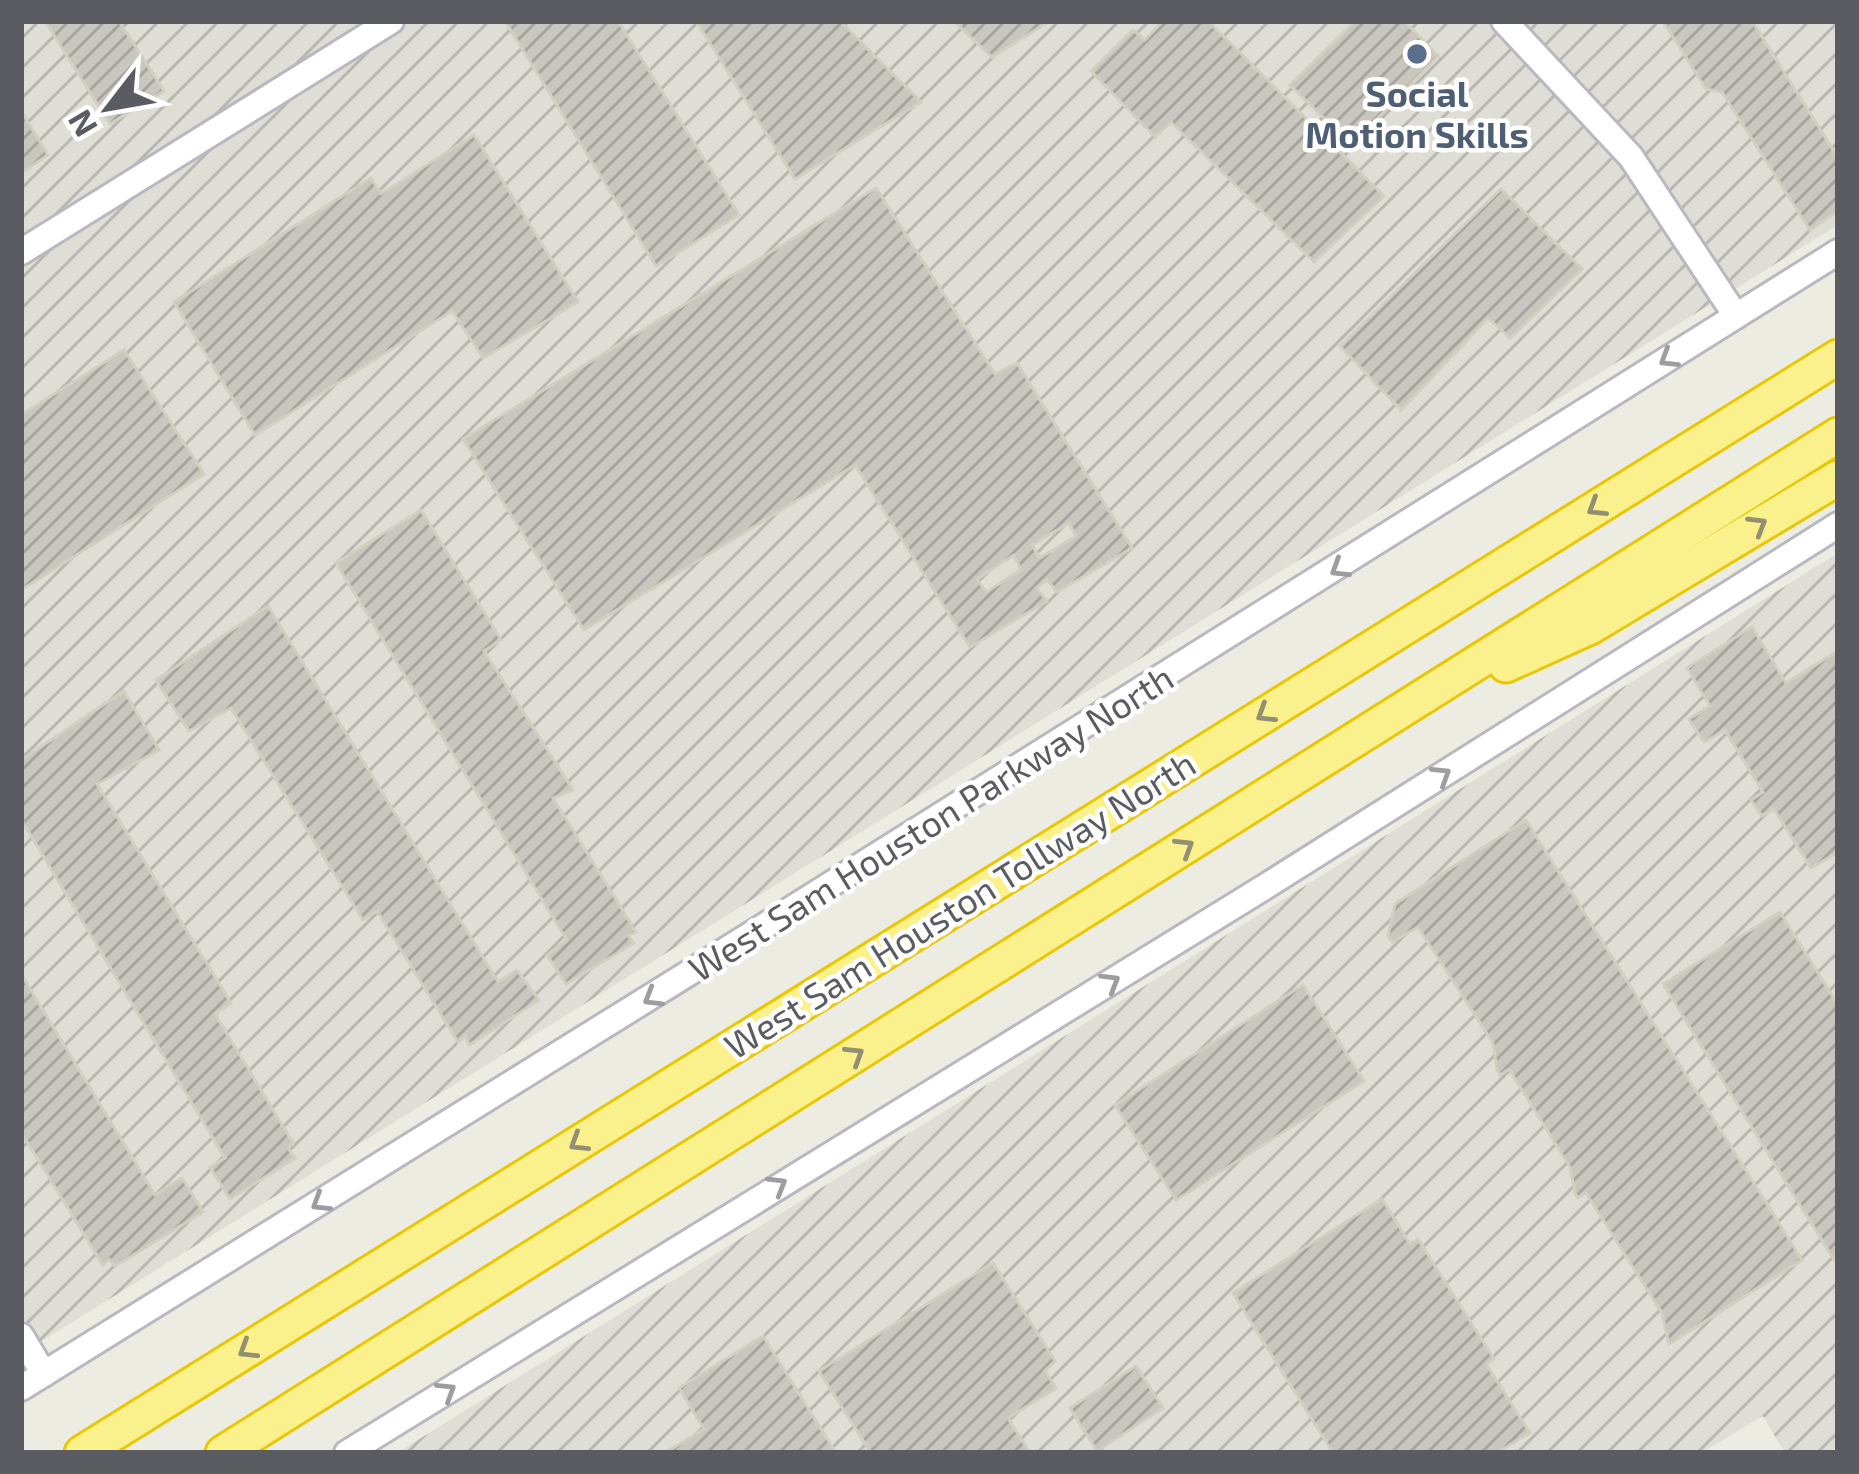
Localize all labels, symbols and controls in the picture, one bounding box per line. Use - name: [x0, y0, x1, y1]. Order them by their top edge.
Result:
- marker: Social Motion Skills: [1404, 41, 1430, 67]
- north arrow: [48, 48, 168, 168]
- place label: Social Motion Skills: [1305, 71, 1529, 155]
- text: N: [58, 103, 105, 144]
- one-way arrow: [1659, 345, 1681, 367]
- one-way arrow: [1587, 494, 1609, 516]
- one-way arrow: [1745, 517, 1767, 539]
- one-way arrow: [1330, 555, 1352, 577]
- street label: West Sam Houston Parkway North: [680, 654, 1180, 989]
- one-way arrow: [1257, 700, 1279, 722]
- street label: West Sam Houston Tollway North: [716, 741, 1202, 1067]
- one-way arrow: [1428, 767, 1450, 789]
- one-way arrow: [1171, 839, 1193, 861]
- one-way arrow: [1098, 974, 1120, 996]
- one-way arrow: [643, 983, 665, 1006]
- one-way arrow: [841, 1047, 863, 1069]
- one-way arrow: [569, 1129, 591, 1151]
- one-way arrow: [765, 1176, 787, 1199]
- one-way arrow: [312, 1189, 334, 1211]
- one-way arrow: [239, 1336, 261, 1358]
- one-way arrow: [434, 1383, 456, 1405]

